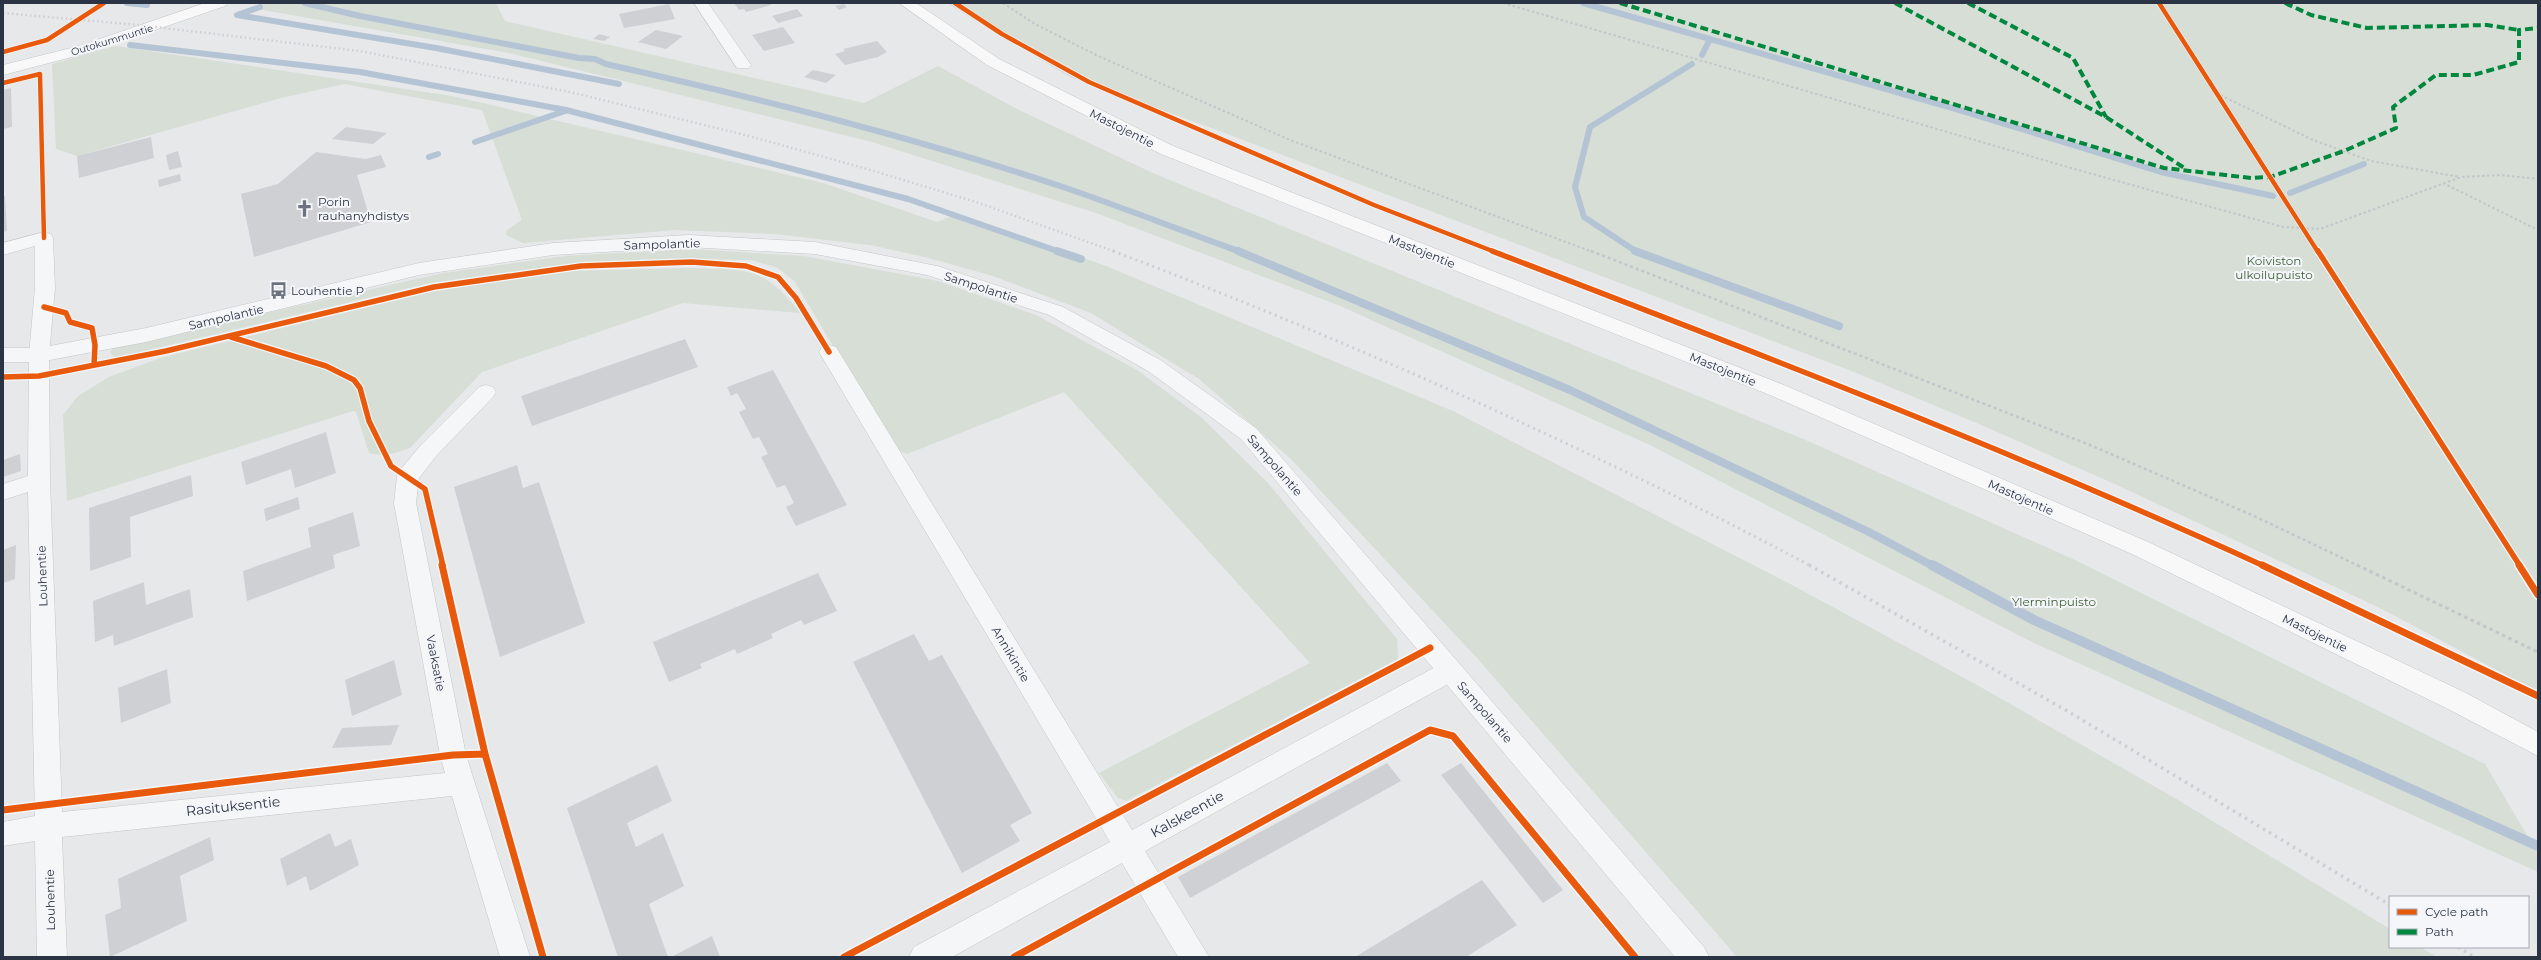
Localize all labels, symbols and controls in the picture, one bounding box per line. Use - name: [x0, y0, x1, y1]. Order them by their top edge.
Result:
- street label: Outokummuntie: [69, 21, 155, 59]
- street label: Mastojentie: [1087, 105, 1157, 151]
- place label: Porin rauhanyhdistys: [318, 194, 409, 223]
- church icon: Porin rauhanyhdistys: [295, 198, 315, 218]
- street label: Mastojentie: [1386, 231, 1458, 271]
- street label: Sampolantie: [623, 235, 701, 253]
- park label: Koiviston ulkoilupuisto: [2235, 253, 2313, 282]
- street label: Sampolantie: [942, 268, 1020, 306]
- bus stop icon: Louhentie P: [268, 280, 288, 300]
- place label: Louhentie P: [291, 283, 364, 298]
- street label: Sampolantie: [187, 301, 265, 333]
- street label: Mastojentie: [1687, 349, 1759, 389]
- street label: Sampolantie: [1244, 431, 1306, 499]
- street label: Mastojentie: [1986, 476, 2056, 518]
- street label: Louhentie: [33, 545, 51, 607]
- park label: Ylerminpuisto: [2012, 594, 2096, 609]
- street label: Mastojentie: [2280, 611, 2350, 655]
- street label: Annikintie: [989, 624, 1033, 684]
- street label: Vaaksatie: [423, 634, 449, 692]
- street label: Sampolantie: [1454, 678, 1516, 746]
- street label: Kalskeentie: [1147, 786, 1227, 842]
- street label: Rasituksentie: [185, 792, 281, 820]
- street label: Louhentie: [42, 869, 58, 931]
- legend: [2389, 896, 2529, 948]
- text: Cycle path: [2425, 904, 2488, 919]
- text: Path: [2425, 924, 2454, 939]

